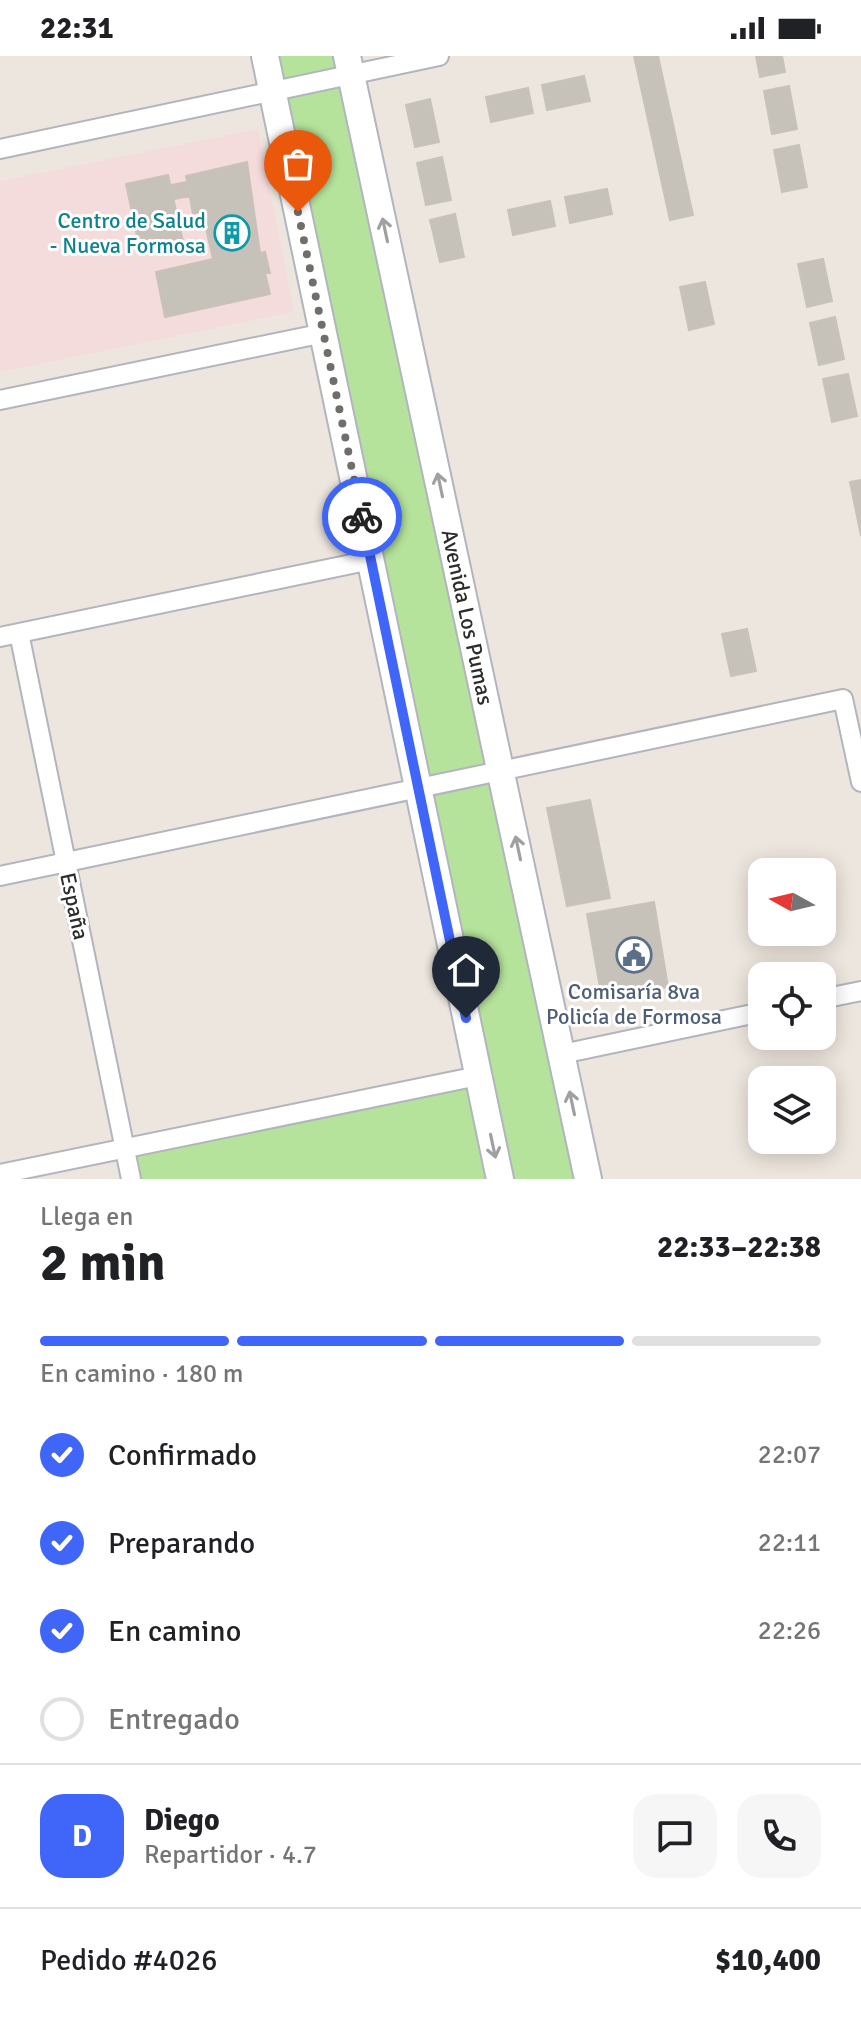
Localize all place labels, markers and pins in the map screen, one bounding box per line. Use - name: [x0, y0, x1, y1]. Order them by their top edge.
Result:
- pin: [264, 130, 332, 212]
- place label: Centro de Salud - Nueva Formosa: [50, 207, 206, 259]
- building icon: Centro de Salud - Nueva Formosa: [213, 214, 251, 252]
- pin: [432, 936, 500, 1018]
- public building icon: Comisaría 8va Policía de Formosa: [615, 936, 653, 974]
- place label: Comisaría 8va Policía de Formosa: [546, 978, 722, 1030]

